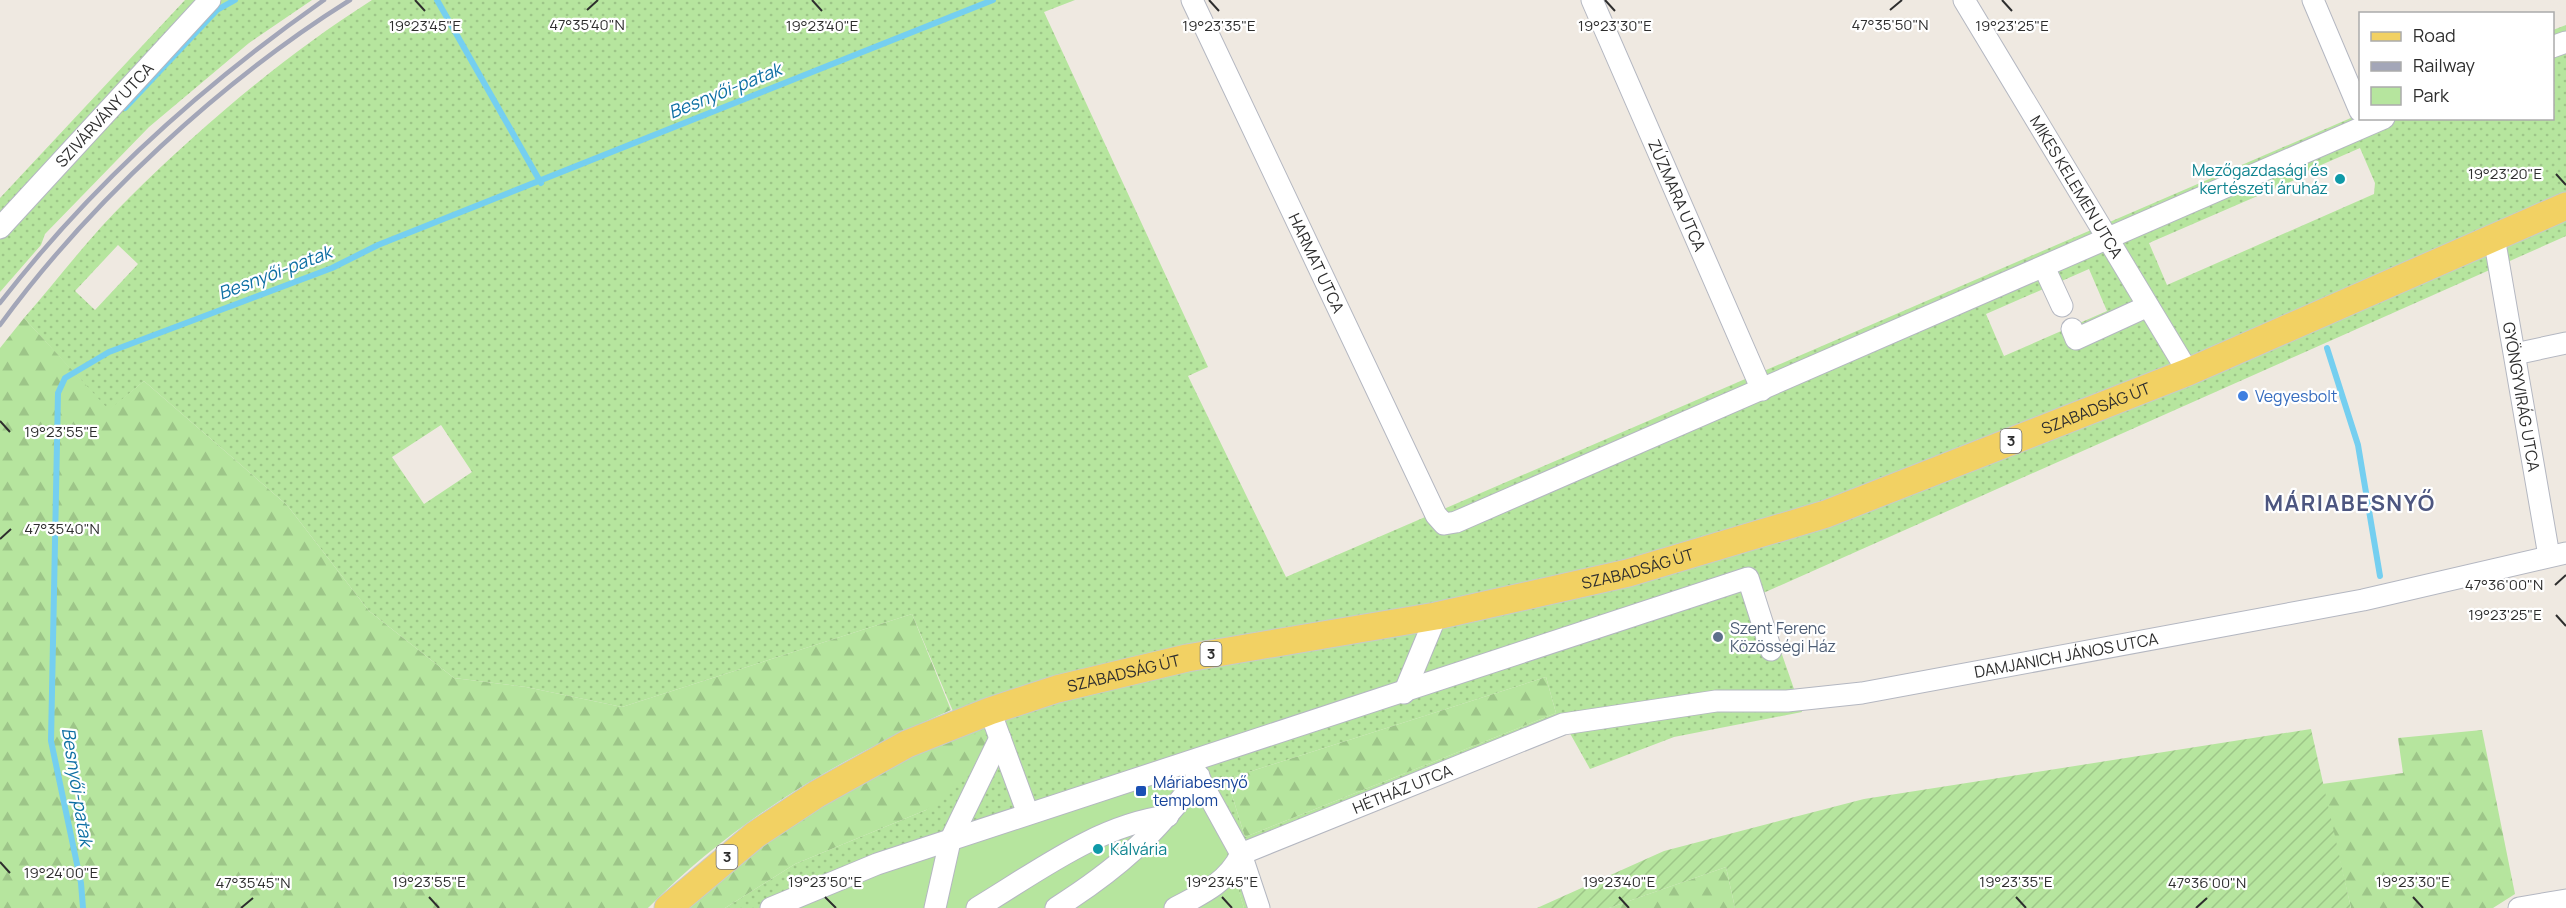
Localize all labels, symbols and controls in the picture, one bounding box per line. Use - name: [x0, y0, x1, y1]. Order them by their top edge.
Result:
- legend: [2359, 12, 2554, 120]
- text: 47°35'40"N: [549, 14, 625, 35]
- text: 47°35'50"N: [1851, 14, 1929, 35]
- text: 19°23'45"E: [389, 15, 461, 36]
- text: 19°23'40"E: [786, 15, 858, 36]
- text: 19°23'35"E: [1182, 15, 1256, 36]
- text: 19°23'30"E: [1578, 15, 1652, 36]
- text: 19°23'25"E: [1975, 15, 2049, 36]
- text: Road: [2413, 23, 2456, 47]
- text: Railway: [2413, 53, 2475, 77]
- water label: Besnyői-patak: [665, 55, 787, 124]
- street label: SZIVÁRVÁNY UTCA: [50, 57, 158, 172]
- text: Park: [2413, 83, 2450, 107]
- street label: MIKES KELEMEN UTCA: [2025, 111, 2128, 262]
- street label: ZÚZMARA UTCA: [1643, 136, 1711, 255]
- place label: Mezőgazdasági és kertészeti áruház: [2192, 159, 2328, 199]
- text: 19°23'20"E: [2468, 163, 2542, 184]
- marker: Mezőgazdasági és kertészeti áruház: [2333, 172, 2347, 186]
- street label: HARMAT UTCA: [1283, 209, 1350, 317]
- water label: Besnyői-patak: [214, 238, 338, 305]
- street label: GYÖNGYVIRÁG UTCA: [2498, 320, 2545, 473]
- street label: SZABADSÁG ÚT: [2038, 377, 2154, 440]
- place label: Vegyesbolt: [2255, 385, 2337, 407]
- marker: Vegyesbolt: [2236, 389, 2250, 403]
- text: 19°23'55"E: [24, 421, 98, 442]
- road number: 3: [2000, 429, 2022, 453]
- district label: MÁRIABESNYŐ: [2264, 488, 2436, 518]
- text: 47°35'40"N: [24, 518, 100, 539]
- street label: SZABADSÁG ÚT: [1579, 543, 1697, 594]
- text: 47°36'00"N: [2465, 574, 2543, 595]
- text: 19°23'25"E: [2468, 604, 2542, 625]
- place label: Szent Ferenc Közösségi Ház: [1730, 617, 1836, 657]
- street label: DAMJANICH JÁNOS UTCA: [1972, 627, 2160, 683]
- marker: Szent Ferenc Közösségi Ház: [1711, 630, 1725, 644]
- road number: 3: [1200, 642, 1222, 666]
- street label: SZABADSÁG ÚT: [1065, 649, 1183, 697]
- water label: Besnyői-patak: [57, 726, 100, 851]
- street label: HÉTHÁZ UTCA: [1349, 759, 1456, 819]
- place label: Máriabesnyő templom: [1153, 771, 1248, 811]
- marker: Máriabesnyő templom: [1134, 784, 1148, 798]
- place label: Kálvária: [1110, 838, 1167, 860]
- marker: Kálvária: [1091, 842, 1105, 856]
- road number: 3: [716, 845, 738, 869]
- text: 19°24'00"E: [24, 862, 98, 883]
- text: 19°23'55"E: [392, 871, 466, 892]
- text: 19°23'50"E: [788, 871, 862, 892]
- text: 19°23'45"E: [1186, 871, 1258, 892]
- text: 19°23'40"E: [1583, 871, 1655, 892]
- text: 19°23'35"E: [1979, 871, 2053, 892]
- text: 19°23'30"E: [2376, 871, 2450, 892]
- text: 47°35'45"N: [215, 872, 291, 893]
- text: 47°36'00"N: [2168, 872, 2246, 893]

